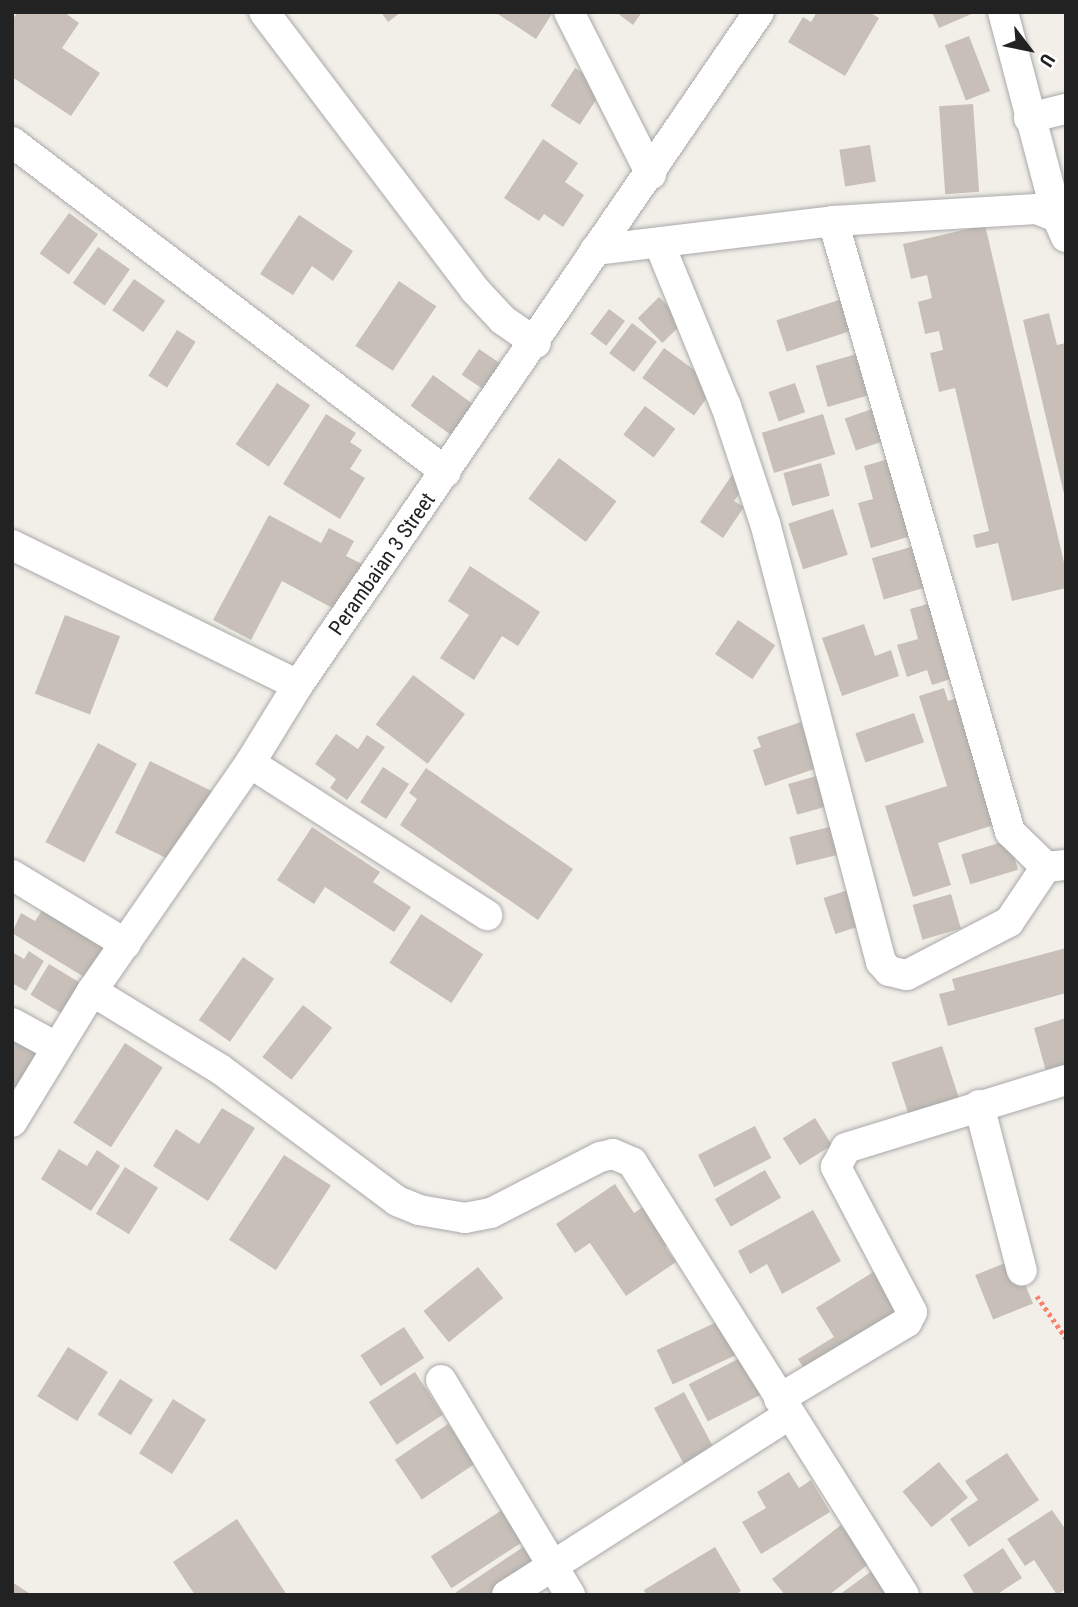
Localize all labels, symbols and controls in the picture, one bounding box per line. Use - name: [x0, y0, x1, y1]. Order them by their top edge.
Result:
- north arrow: [994, 14, 1064, 84]
- text: U: [1035, 50, 1060, 71]
- street label: Perambaian 3 Street: [324, 488, 440, 640]

